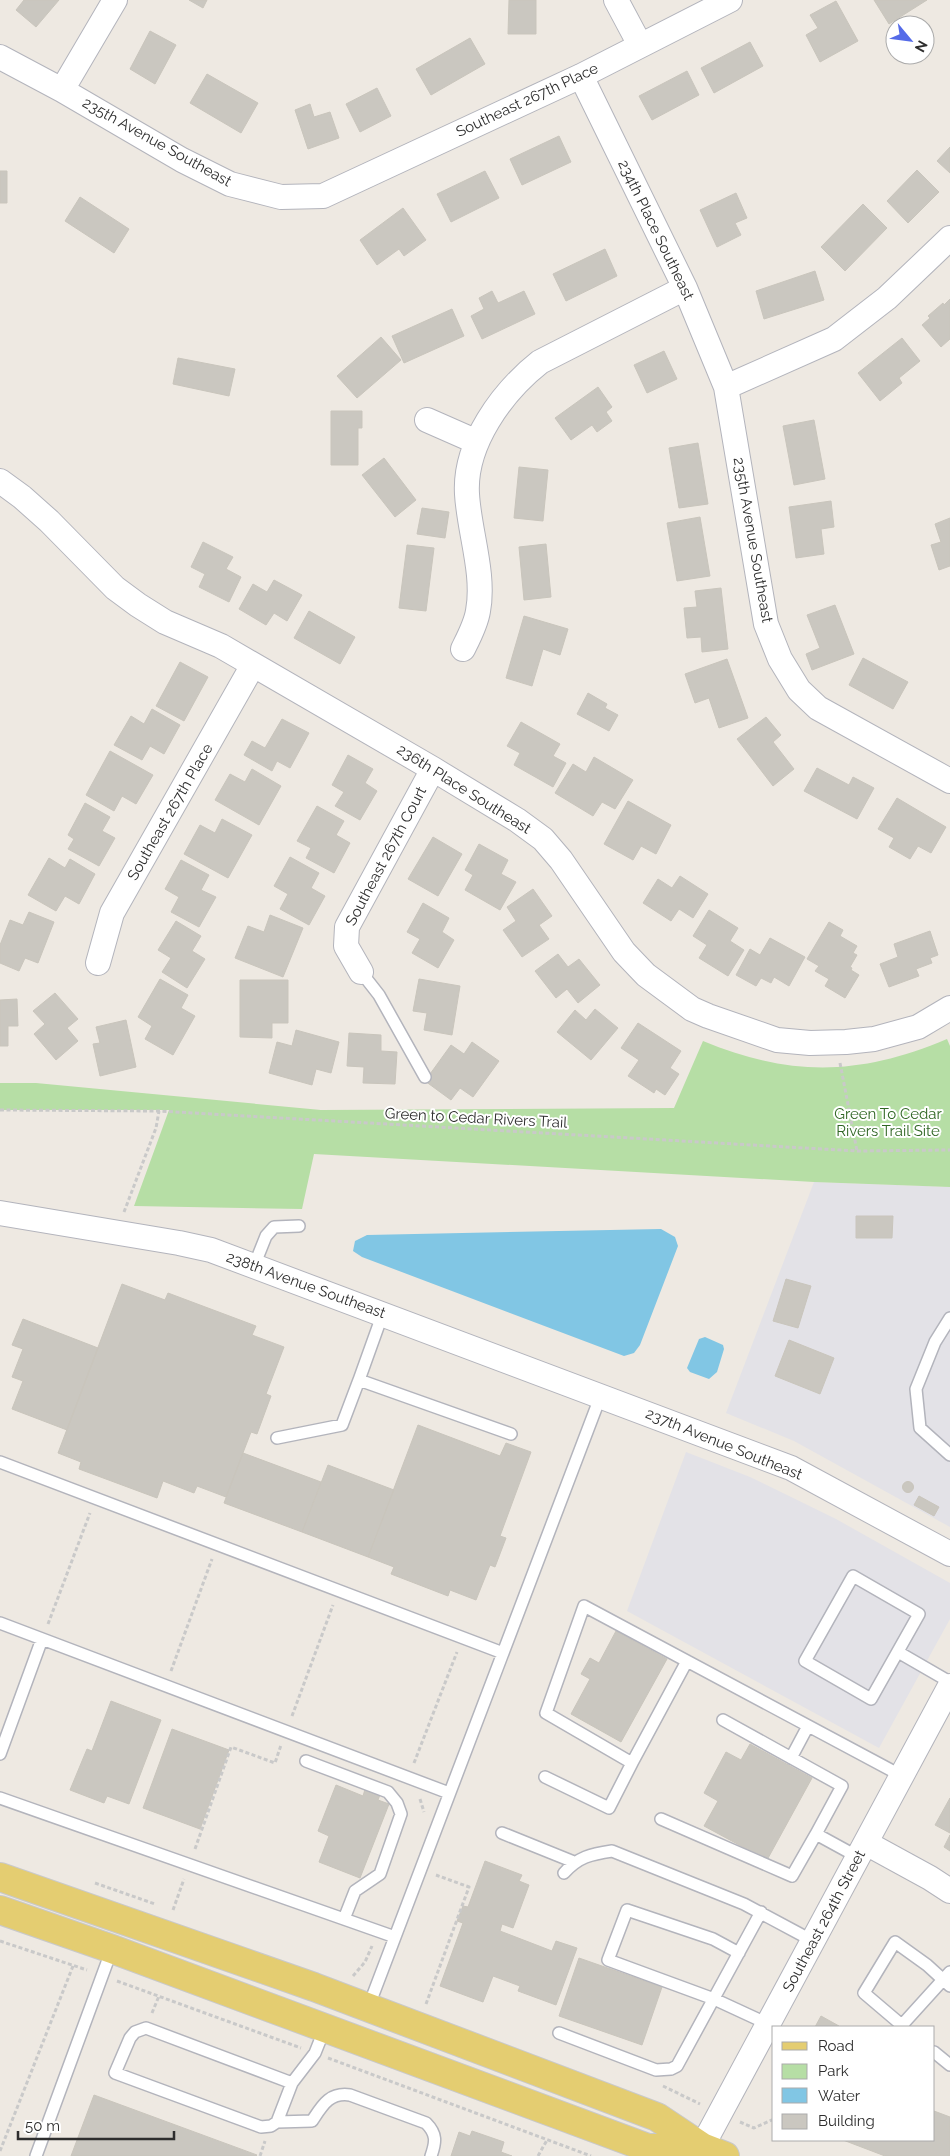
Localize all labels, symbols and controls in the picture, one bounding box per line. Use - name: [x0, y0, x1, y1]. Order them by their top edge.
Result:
- north arrow: [885, 15, 935, 65]
- text: N: [912, 38, 931, 55]
- street label: Southeast 267th Place: [453, 59, 601, 141]
- street label: 235th Avenue Southeast: [79, 94, 235, 190]
- street label: 234th Place Southeast: [614, 157, 698, 303]
- street label: 235th Avenue Southeast: [730, 456, 776, 624]
- street label: Southeast 267th Place: [123, 740, 217, 884]
- street label: 236th Place Southeast: [394, 740, 534, 838]
- street label: Southeast 267th Court: [342, 783, 430, 929]
- street label: Green to Cedar Rivers Trail: [384, 1104, 569, 1132]
- park label: Green To Cedar Rivers Trail Site: [834, 1105, 943, 1140]
- street label: 238th Avenue Southeast: [224, 1248, 388, 1322]
- street label: 237th Avenue Southeast: [643, 1404, 805, 1484]
- street label: Southeast 264th Street: [779, 1847, 869, 1995]
- legend: [772, 2026, 935, 2141]
- text: Road: [818, 2037, 854, 2055]
- text: Park: [818, 2062, 849, 2080]
- text: Water: [818, 2087, 861, 2105]
- scale bar: [18, 2108, 174, 2140]
- text: Building: [818, 2112, 875, 2130]
- text: 50 m: [25, 2117, 60, 2135]

